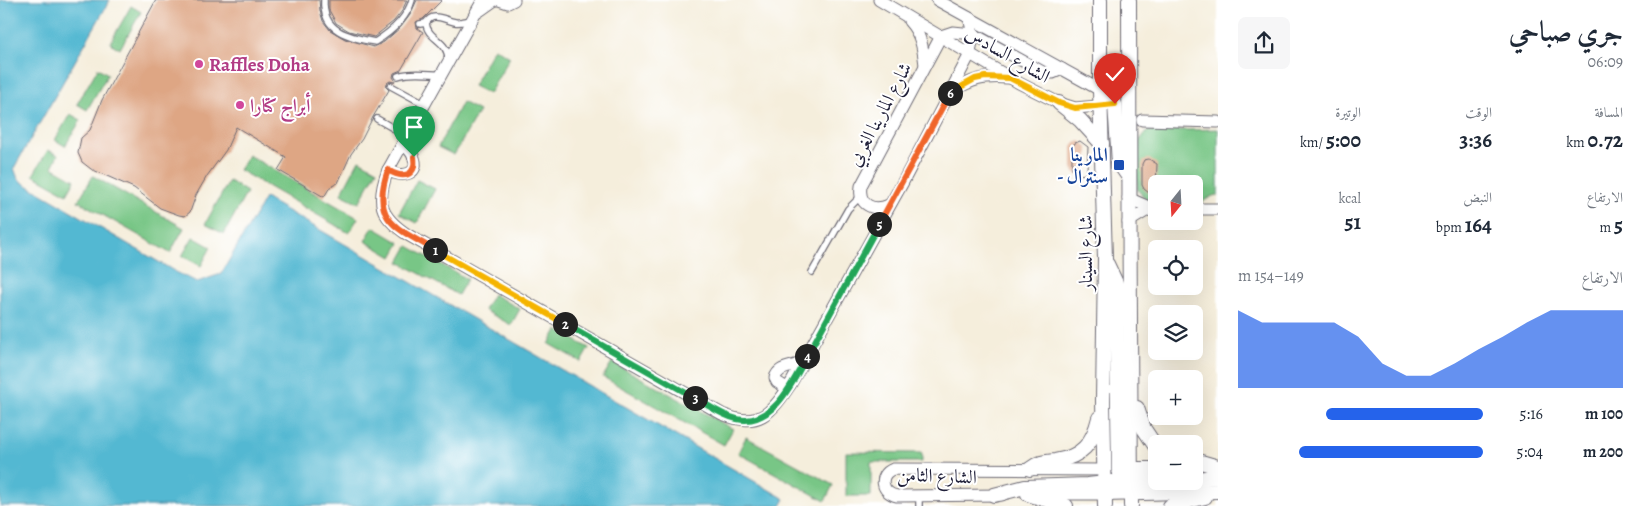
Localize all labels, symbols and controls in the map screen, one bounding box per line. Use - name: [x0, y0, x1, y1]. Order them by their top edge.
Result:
- text: جري صباحي: [1509, 13, 1623, 51]
- button: share: [1238, 17, 1290, 69]
- street label: الشارع السادس: [959, 20, 1055, 91]
- text: 06:09: [1587, 51, 1623, 73]
- place label: Raffles Doha: [209, 52, 311, 78]
- pin: [1094, 53, 1136, 104]
- marker: Raffles Doha: [193, 58, 205, 70]
- street label: شارع المارينا الغربي: [842, 58, 920, 172]
- icon: check: [1101, 60, 1129, 88]
- pin: 6: [938, 80, 962, 106]
- text: 6: [947, 84, 954, 103]
- place label: أبراج كتارا: [250, 92, 311, 123]
- marker: أبراج كتارا: [234, 99, 246, 111]
- text: الوتيرة: [1335, 103, 1361, 122]
- text: الوقت: [1465, 103, 1492, 122]
- text: المسافة: [1594, 103, 1623, 122]
- pin: [393, 106, 435, 157]
- icon: arrive: [400, 113, 428, 141]
- text: 5:00: [1326, 126, 1361, 154]
- text: 3:36: [1459, 126, 1492, 154]
- text: 0.72: [1588, 126, 1623, 154]
- text: /km: [1300, 133, 1326, 152]
- text: km: [1566, 133, 1588, 152]
- place label: المارينا - سنترال: [1057, 142, 1108, 190]
- marker: المارينا - سنترال: [1112, 158, 1126, 172]
- north arrow: [1148, 175, 1202, 230]
- map controls: [1148, 175, 1203, 490]
- text: النبض: [1463, 188, 1492, 207]
- text: الارتفاع: [1587, 188, 1623, 207]
- text: kcal: [1339, 189, 1361, 208]
- text: 51: [1345, 208, 1361, 236]
- text: 164: [1465, 211, 1492, 239]
- text: 5: [1614, 211, 1623, 239]
- pin: 5: [866, 212, 892, 236]
- text: 5: [877, 215, 882, 234]
- street label: شارع السينار: [1073, 215, 1101, 293]
- text: bpm: [1436, 218, 1465, 237]
- text: m: [1600, 218, 1614, 237]
- pin: 1: [422, 238, 448, 262]
- button: locate: [1148, 240, 1203, 295]
- text: 1: [433, 241, 438, 260]
- text: 149–154 m: [1238, 265, 1304, 287]
- text: الارتفاع: [1581, 267, 1623, 289]
- button: layers: [1148, 305, 1203, 360]
- pin: 2: [552, 312, 578, 336]
- text: 2: [562, 315, 569, 334]
- pin: 4: [794, 344, 820, 368]
- text: 4: [804, 347, 811, 366]
- button: +: [1148, 370, 1203, 425]
- pin: 3: [682, 386, 708, 410]
- text: 3: [692, 389, 699, 408]
- text: 5:16: [1519, 403, 1543, 425]
- text: 100 m: [1585, 403, 1623, 425]
- button: −: [1148, 435, 1203, 490]
- text: 5:04: [1517, 441, 1543, 463]
- text: 200 m: [1583, 441, 1623, 463]
- street label: الشارع الثامن: [897, 462, 977, 492]

